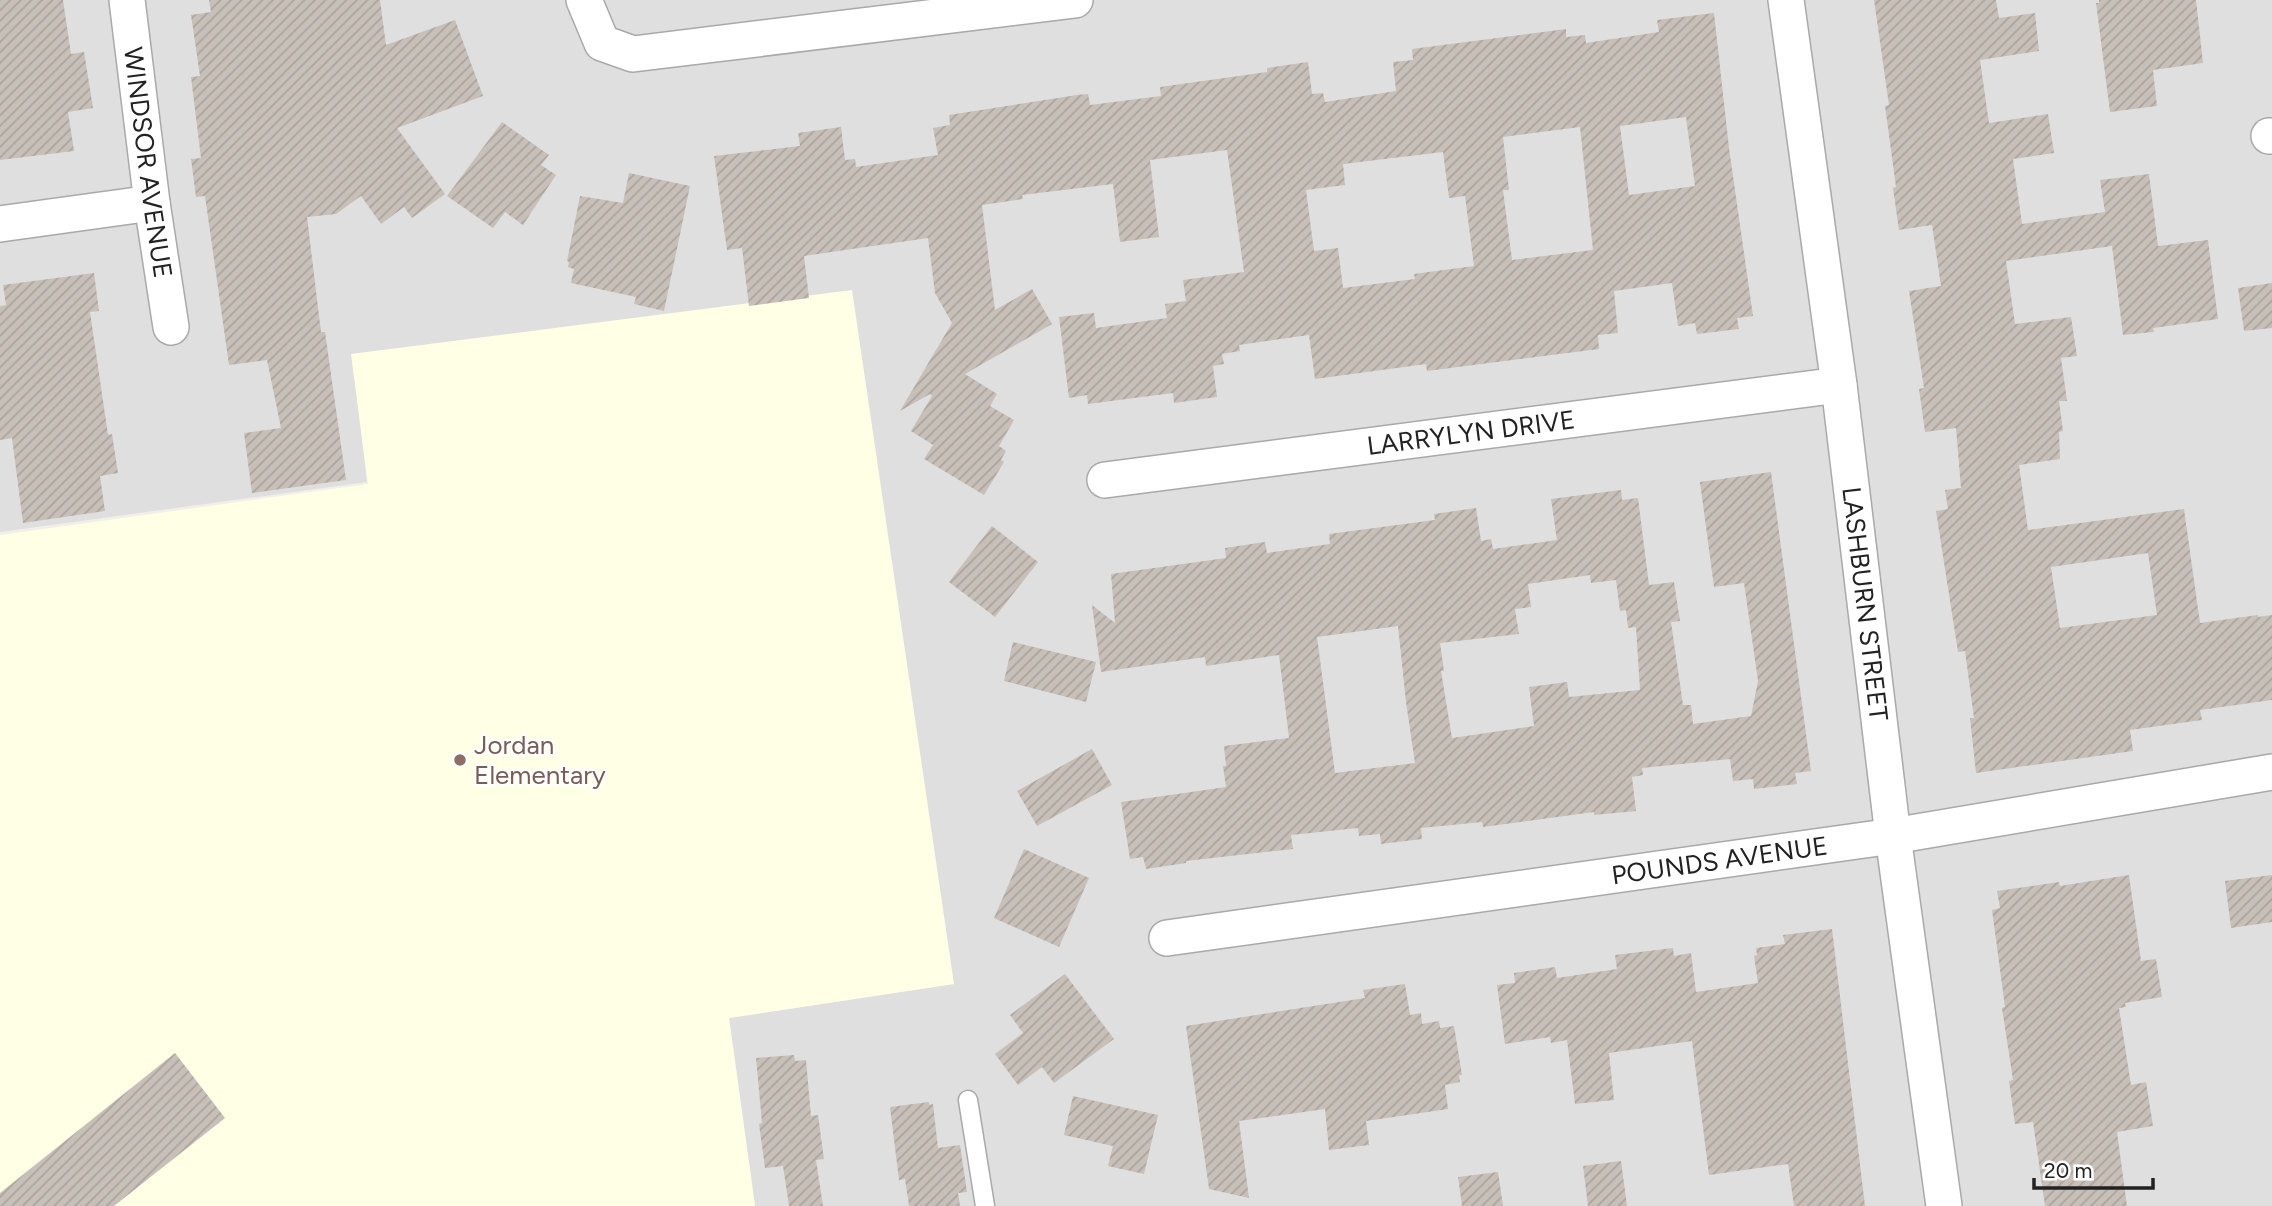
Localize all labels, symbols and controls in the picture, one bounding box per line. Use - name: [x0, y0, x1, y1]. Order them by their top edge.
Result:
- street label: WINDSOR AVENUE: [117, 45, 179, 280]
- street label: LARRYLYN DRIVE: [1365, 403, 1577, 462]
- street label: LASHBURN STREET: [1835, 485, 1895, 723]
- place label: Jordan Elementary: [474, 729, 606, 791]
- marker: Jordan Elementary: [452, 752, 468, 768]
- street label: POUNDS AVENUE: [1609, 829, 1830, 891]
- scale bar: [2034, 1146, 2153, 1190]
- text: 20 m: [2044, 1158, 2092, 1183]

